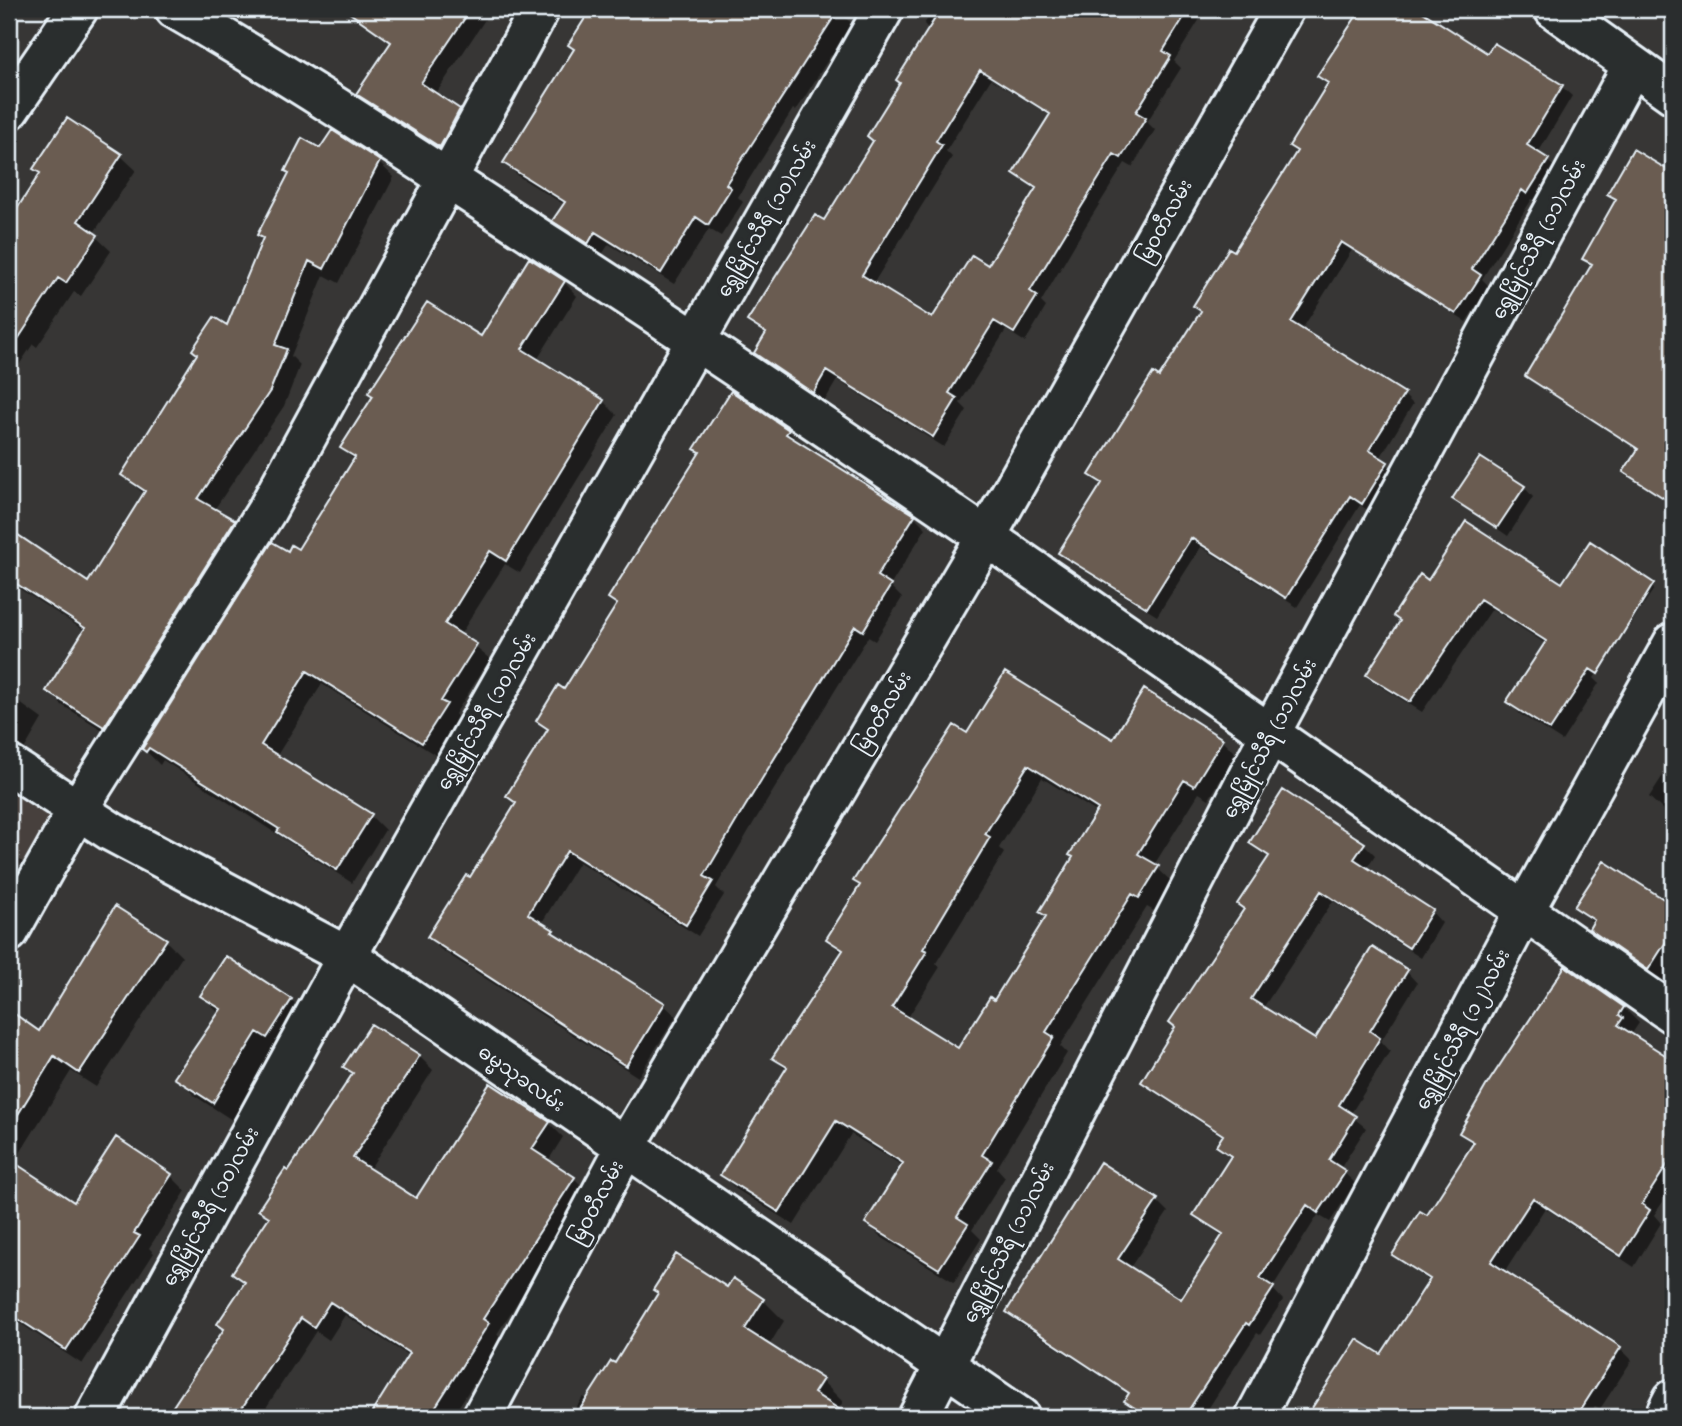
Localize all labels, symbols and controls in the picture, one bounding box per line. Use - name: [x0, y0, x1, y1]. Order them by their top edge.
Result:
- street label: ရွှေမြိုင်သီရီ (၁၀)လမ်း: [709, 134, 824, 303]
- street label: ရွှေမြိုင်သီရီ (၁၁)လမ်း: [1484, 154, 1594, 325]
- street label: မြဝတီလမ်း: [1129, 174, 1200, 269]
- street label: ရွှေမြိုင်သီရီ (၁၀)လမ်း: [429, 627, 544, 796]
- street label: ရွှေမြိုင်သီရီ (၁၁)လမ်း: [1215, 653, 1325, 824]
- street label: မြဝတီလမ်း: [846, 665, 919, 760]
- street label: ရွှေမြိုင်သီရီ (၁၂)လမ်း: [1408, 944, 1518, 1115]
- street label: ဓမ္မသုခလမ်း: [471, 1038, 571, 1121]
- street label: ရွှေမြိုင်သီရီ (၁၀)လမ်း: [155, 1121, 267, 1292]
- street label: မြဝတီလမ်း: [562, 1155, 632, 1250]
- street label: ရွှေမြိုင်သီရီ (၁၁)လမ်း: [955, 1157, 1063, 1328]

